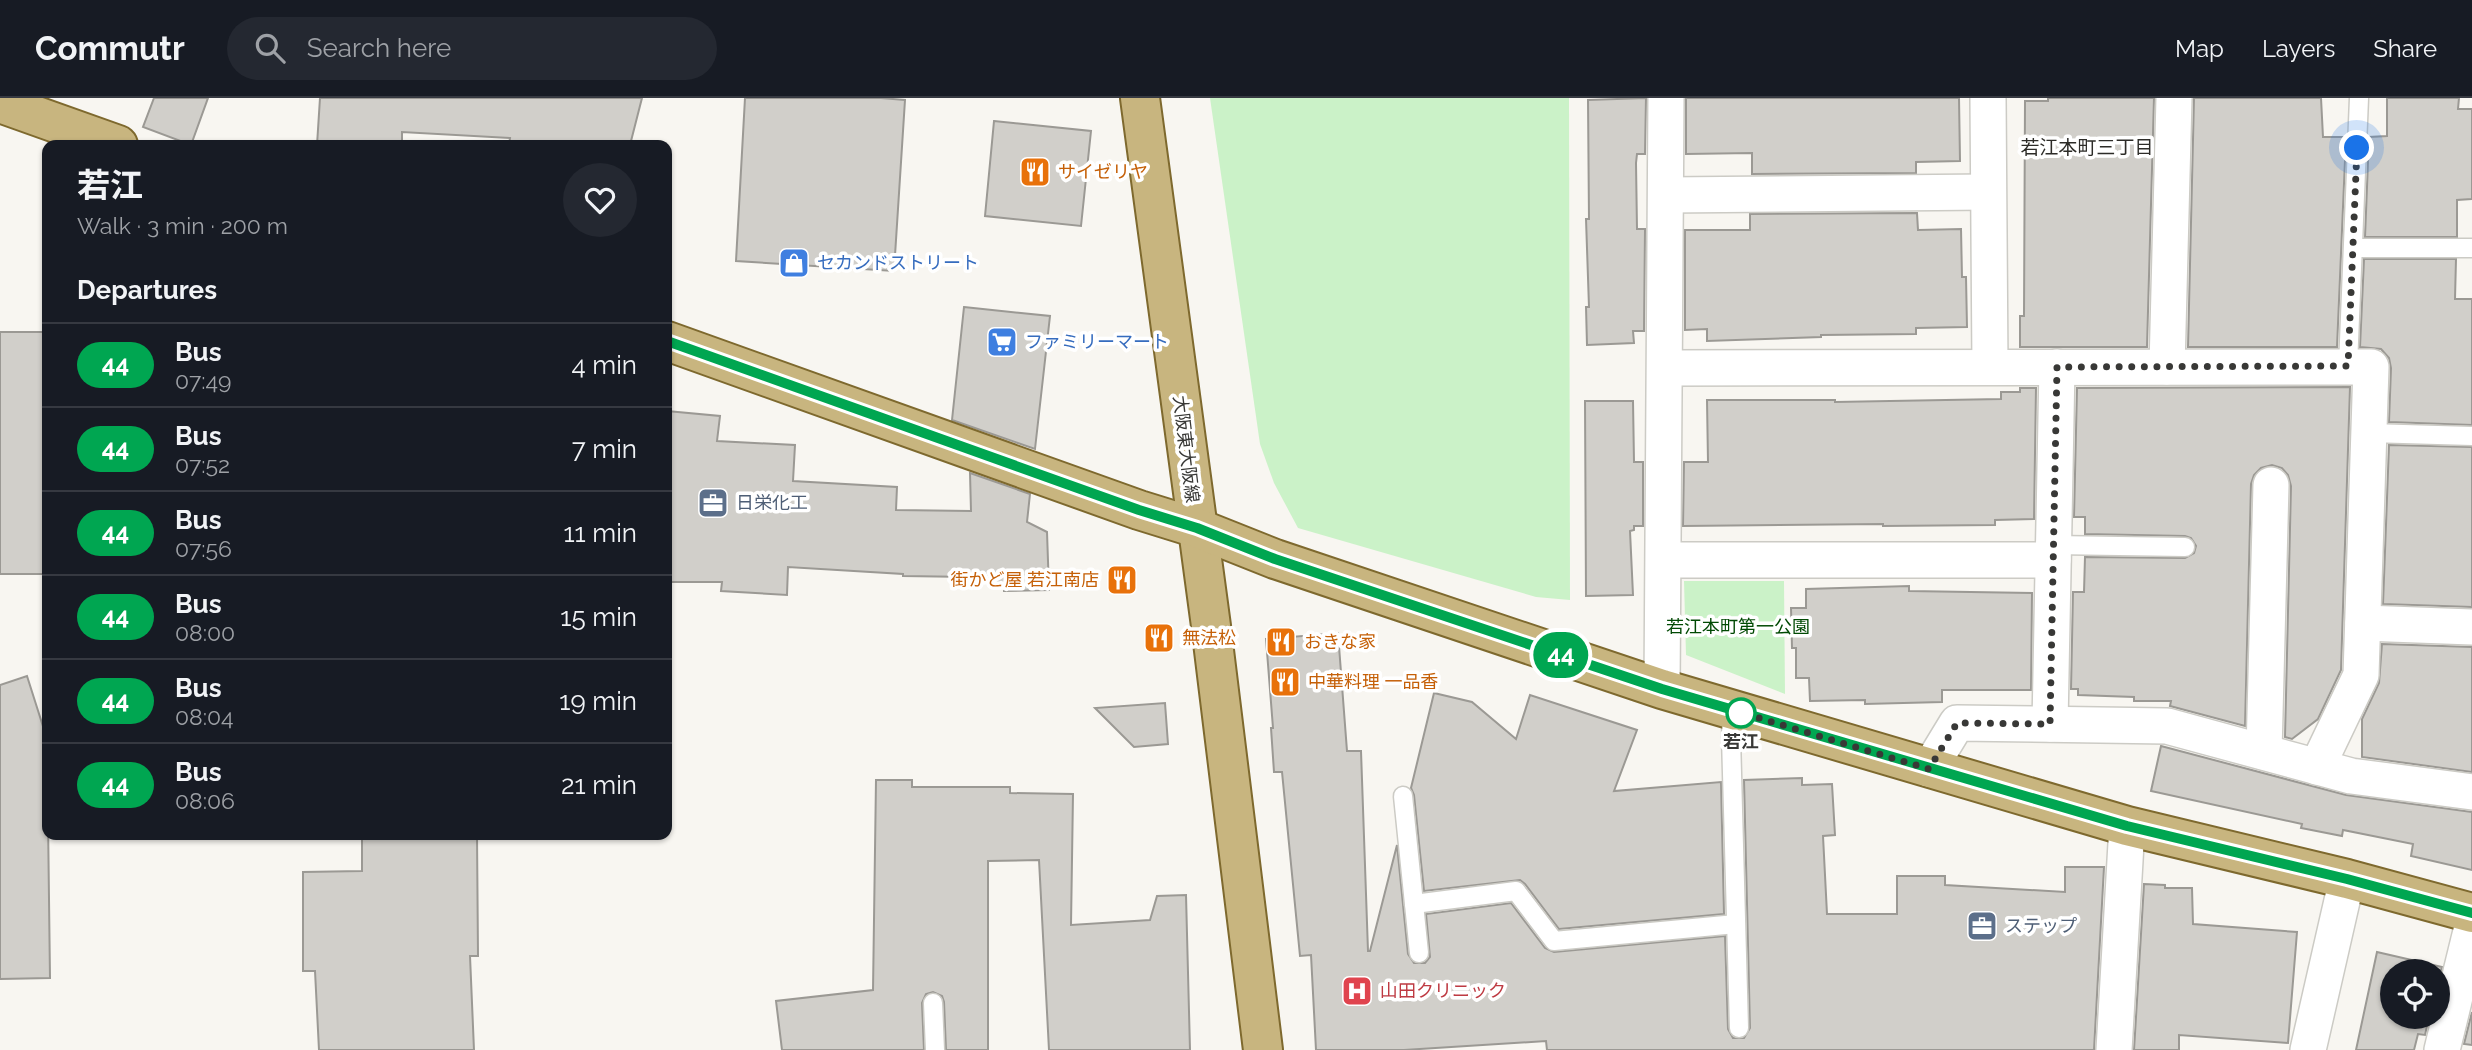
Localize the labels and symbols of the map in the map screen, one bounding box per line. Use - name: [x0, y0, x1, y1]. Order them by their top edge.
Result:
- your location: [2339, 130, 2374, 165]
- district label: 若江本町三丁目: [2020, 136, 2154, 158]
- restaurant icon: サイゼリヤ: [1018, 155, 1052, 189]
- place label: サイゼリヤ: [1058, 161, 1148, 182]
- shop icon: セカンドストリート: [777, 246, 811, 280]
- place label: セカンドストリート: [817, 252, 979, 273]
- supermarket icon: ファミリーマート: [985, 325, 1019, 359]
- place label: ファミリーマート: [1025, 331, 1169, 352]
- street label: 大阪東大阪線: [1169, 394, 1203, 504]
- office icon: 日栄化工: [696, 486, 730, 520]
- place label: 日栄化工: [736, 492, 808, 513]
- restaurant icon: 街かど屋 若江南店: [1105, 563, 1139, 597]
- place label: 街かど屋 若江南店: [950, 569, 1099, 590]
- park label: 若江本町第一公園: [1666, 616, 1810, 637]
- restaurant icon: 無法松: [1142, 621, 1176, 655]
- restaurant icon: おきな家: [1264, 625, 1298, 659]
- place label: 無法松: [1182, 627, 1236, 648]
- place label: おきな家: [1304, 631, 1376, 652]
- line badge: 44: [1530, 632, 1592, 678]
- restaurant icon: 中華料理 一品香: [1268, 665, 1302, 699]
- place label: 中華料理 一品香: [1308, 671, 1439, 692]
- marker: 若江: [1726, 698, 1756, 728]
- place label: 若江: [1723, 731, 1759, 752]
- office icon: ステップ: [1965, 909, 1999, 943]
- place label: ステップ: [2005, 915, 2077, 936]
- hospital icon: 山田クリニック: [1340, 974, 1374, 1008]
- place label: 山田クリニック: [1380, 980, 1506, 1001]

